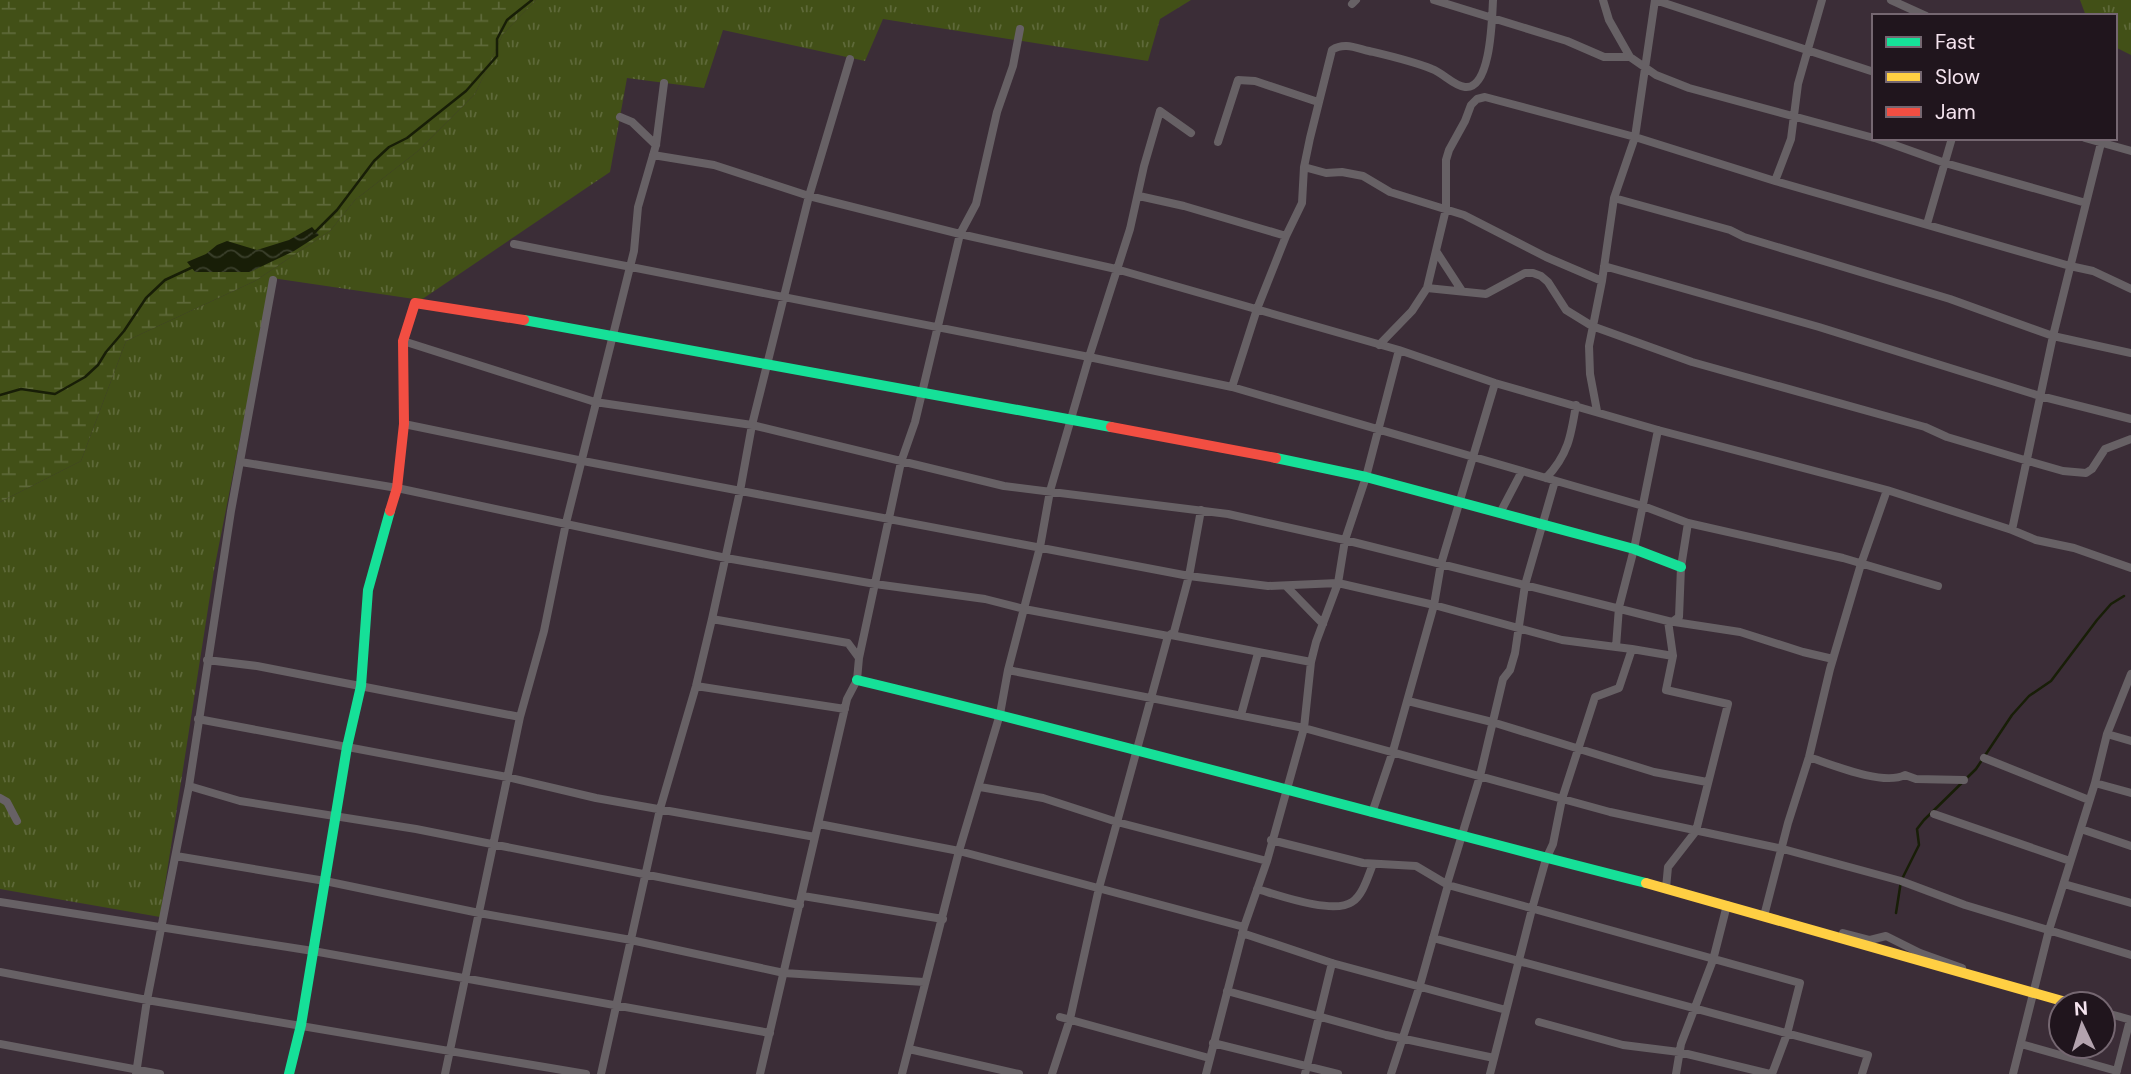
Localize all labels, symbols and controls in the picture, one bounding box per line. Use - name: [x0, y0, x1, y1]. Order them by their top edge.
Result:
- legend: [1872, 14, 2117, 140]
- text: Fast: [1935, 28, 1975, 56]
- text: Slow: [1935, 63, 1980, 91]
- text: Jam: [1935, 98, 1976, 126]
- north arrow: [2047, 990, 2117, 1060]
- text: N: [2073, 996, 2089, 1021]

